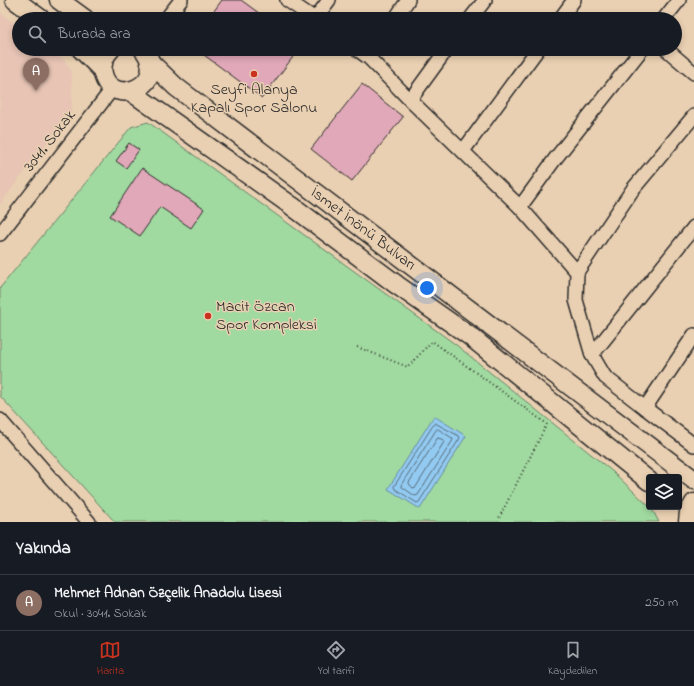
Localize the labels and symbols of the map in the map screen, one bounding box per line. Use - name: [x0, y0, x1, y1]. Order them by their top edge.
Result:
- pin: A: [23, 58, 49, 91]
- marker: Seyfi Alanya Kapalı Spor Salonu: [249, 69, 259, 79]
- place label: Seyfi Alanya Kapalı Spor Salonu: [191, 78, 317, 120]
- street label: 3041. Sokak: [18, 104, 83, 177]
- street label: İsmet İnönü Bulvarı: [305, 181, 421, 277]
- your location: [417, 278, 437, 298]
- place label: Macit Özcan Spor Kompleksi: [216, 295, 317, 337]
- marker: Macit Özcan Spor Kompleksi: [203, 311, 213, 321]

